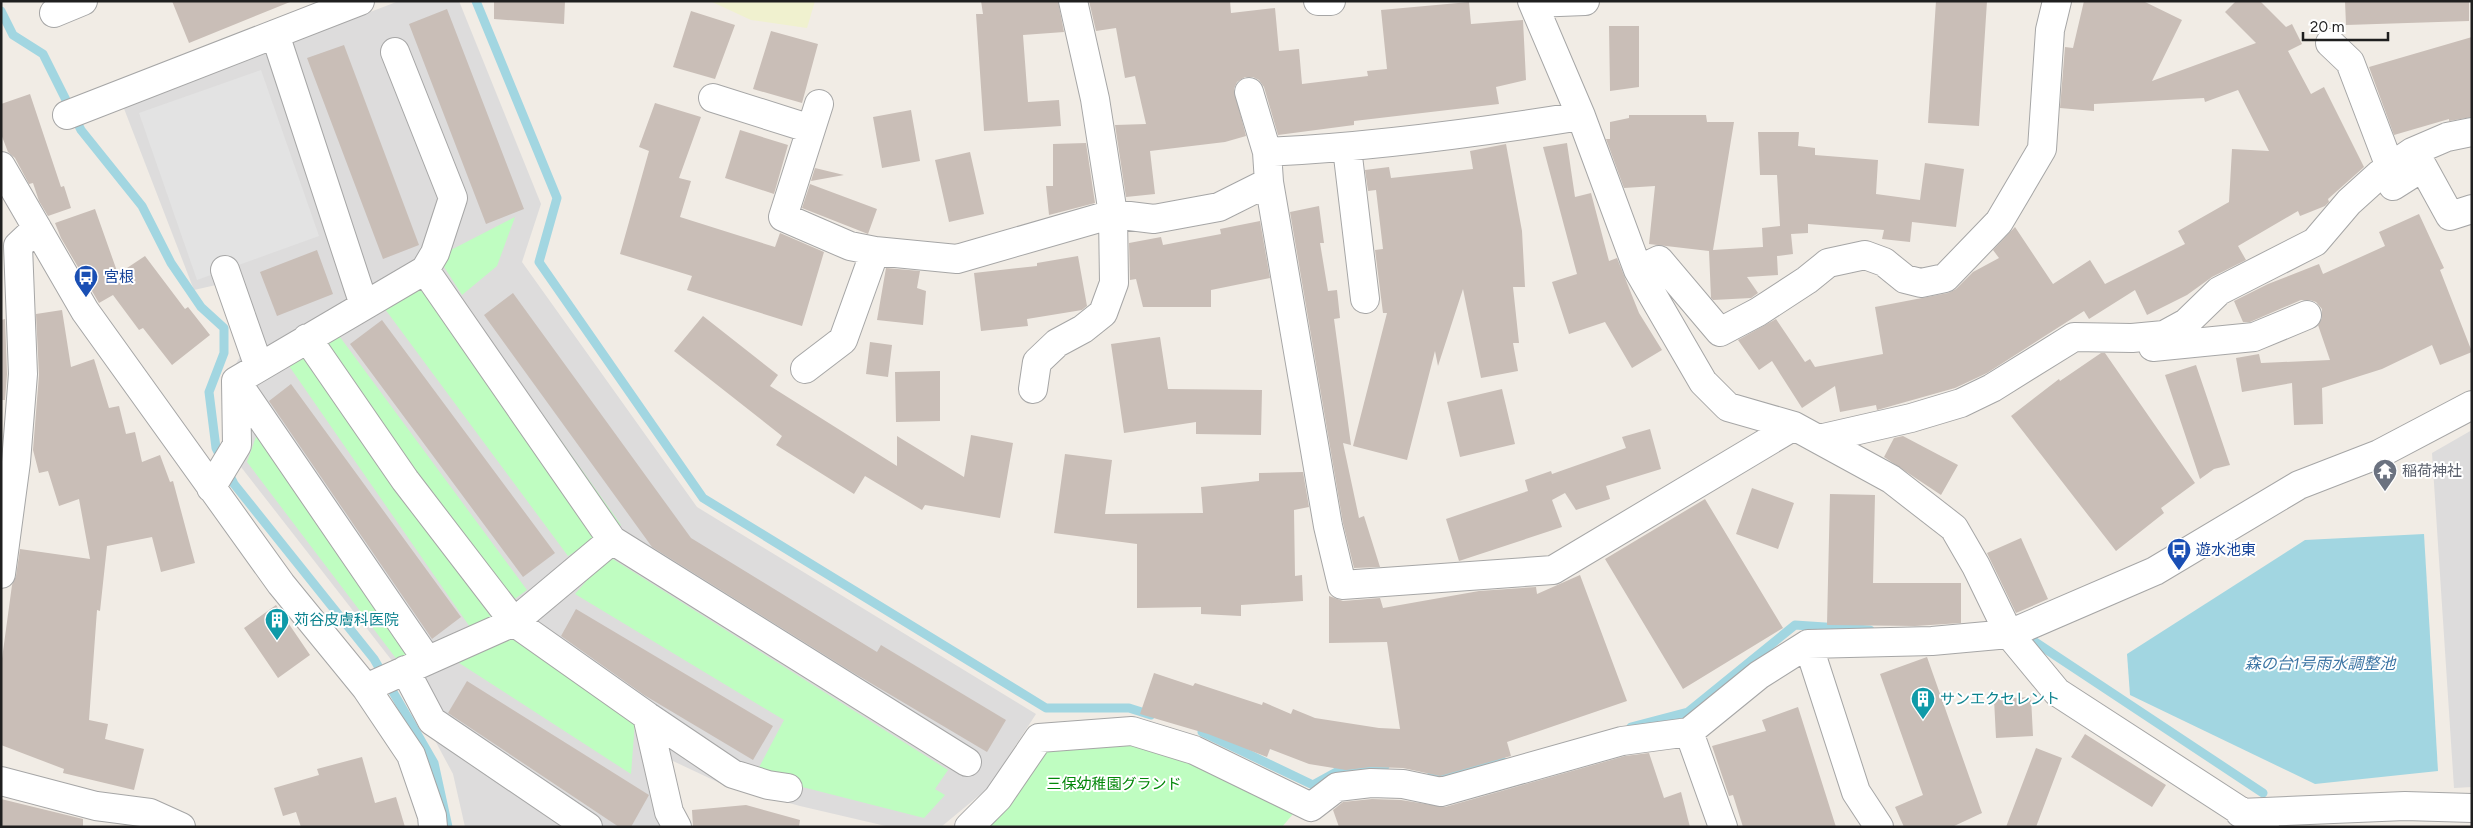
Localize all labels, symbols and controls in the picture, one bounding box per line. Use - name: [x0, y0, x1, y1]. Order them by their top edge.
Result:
- scale bar: [2303, 10, 2388, 42]
- text: 20 m: [2310, 18, 2344, 36]
- bus stop icon: 宮根: [73, 264, 99, 298]
- place label: 宮根: [104, 268, 134, 286]
- temple icon: 稲荷神社: [2372, 458, 2398, 492]
- place label: 稲荷神社: [2402, 462, 2462, 480]
- bus stop icon: 遊水池東: [2166, 537, 2192, 571]
- place label: 遊水池東: [2196, 541, 2256, 559]
- building icon: 苅谷皮膚科医院: [264, 607, 290, 641]
- place label: 苅谷皮膚科医院: [294, 611, 399, 629]
- water label: 森の台1号雨水調整池: [2245, 654, 2397, 673]
- building icon: サンエクセレント: [1910, 686, 1936, 720]
- place label: サンエクセレント: [1940, 690, 2060, 708]
- park label: 三保幼稚園グランド: [1046, 775, 1182, 793]

